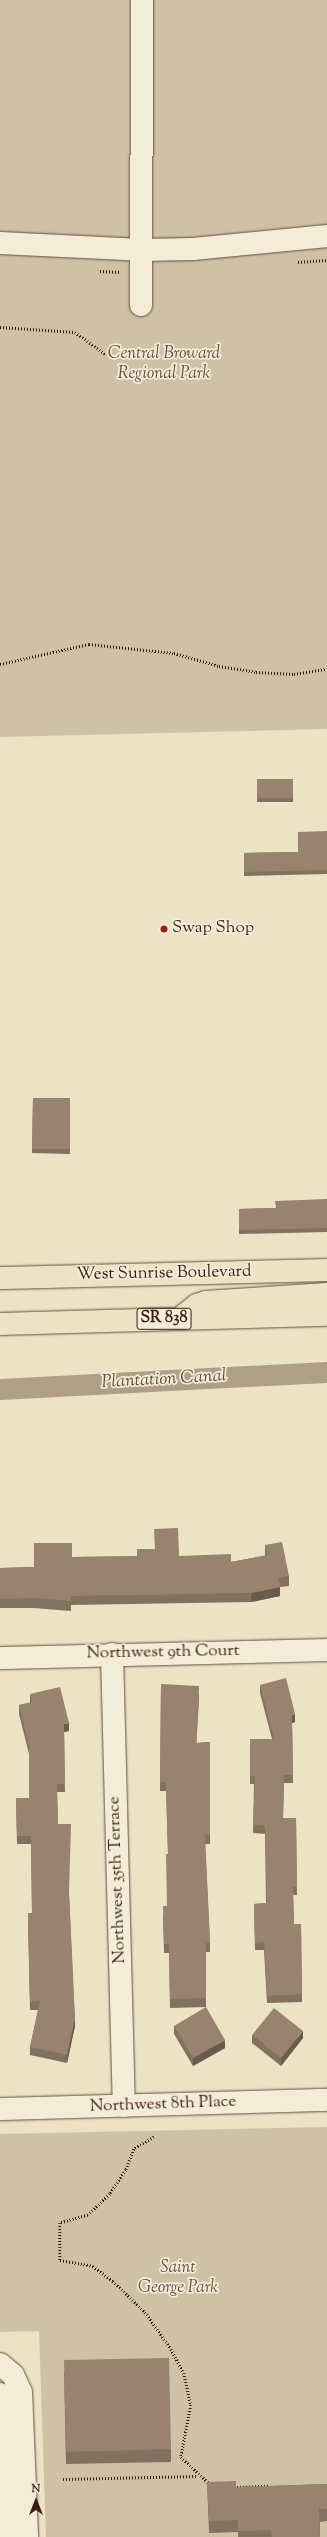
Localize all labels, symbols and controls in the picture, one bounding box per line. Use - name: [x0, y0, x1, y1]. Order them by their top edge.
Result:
- park label: Central Broward Regional Park: [108, 345, 220, 385]
- place label: Swap Shop: [172, 919, 254, 939]
- marker: Swap Shop: [159, 924, 169, 934]
- street label: West Sunrise Boulevard: [76, 1262, 252, 1286]
- road number: SR 838: [136, 1305, 192, 1333]
- water label: Plantation Canal: [101, 1366, 227, 1394]
- street label: Northwest 9th Court: [86, 1641, 240, 1665]
- street label: Northwest 35th Terrace: [105, 1796, 131, 1964]
- street label: Northwest 8th Place: [90, 2092, 236, 2118]
- park label: Saint George Park: [138, 2259, 218, 2299]
- north arrow: [16, 2481, 56, 2521]
- text: N: [32, 2481, 40, 2497]

